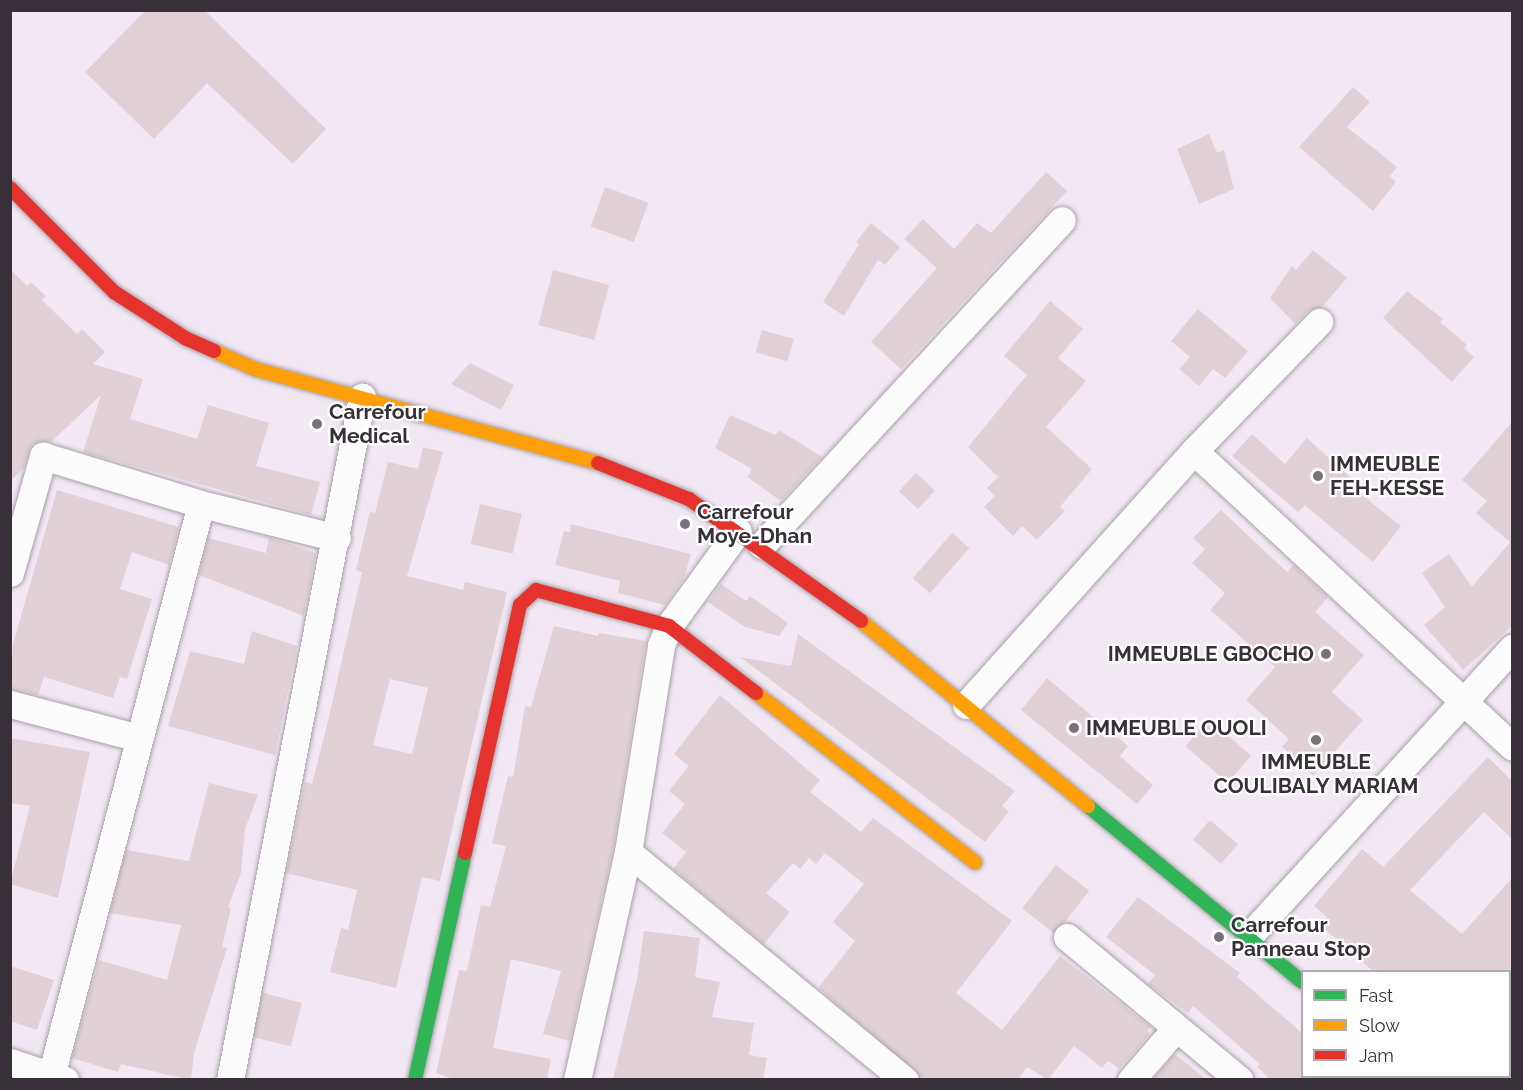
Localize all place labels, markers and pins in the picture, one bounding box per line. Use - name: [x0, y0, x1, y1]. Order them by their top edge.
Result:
- place label: Carrefour Medical: [329, 399, 426, 449]
- marker: Carrefour Medical: [310, 417, 324, 431]
- place label: IMMEUBLE FEH-KESSE: [1330, 451, 1444, 501]
- marker: IMMEUBLE FEH-KESSE: [1311, 469, 1325, 483]
- place label: Carrefour Moye-Dhan: [697, 499, 812, 549]
- marker: Carrefour Moye-Dhan: [678, 517, 692, 531]
- place label: IMMEUBLE GBOCHO: [1108, 641, 1314, 667]
- marker: IMMEUBLE GBOCHO: [1319, 647, 1333, 661]
- place label: IMMEUBLE OUOLI: [1086, 715, 1267, 741]
- marker: IMMEUBLE OUOLI: [1067, 721, 1081, 735]
- marker: IMMEUBLE COULIBALY MARIAM: [1309, 733, 1323, 747]
- place label: IMMEUBLE COULIBALY MARIAM: [1213, 749, 1419, 799]
- place label: Carrefour Panneau Stop: [1231, 912, 1371, 962]
- marker: Carrefour Panneau Stop: [1212, 930, 1226, 944]

